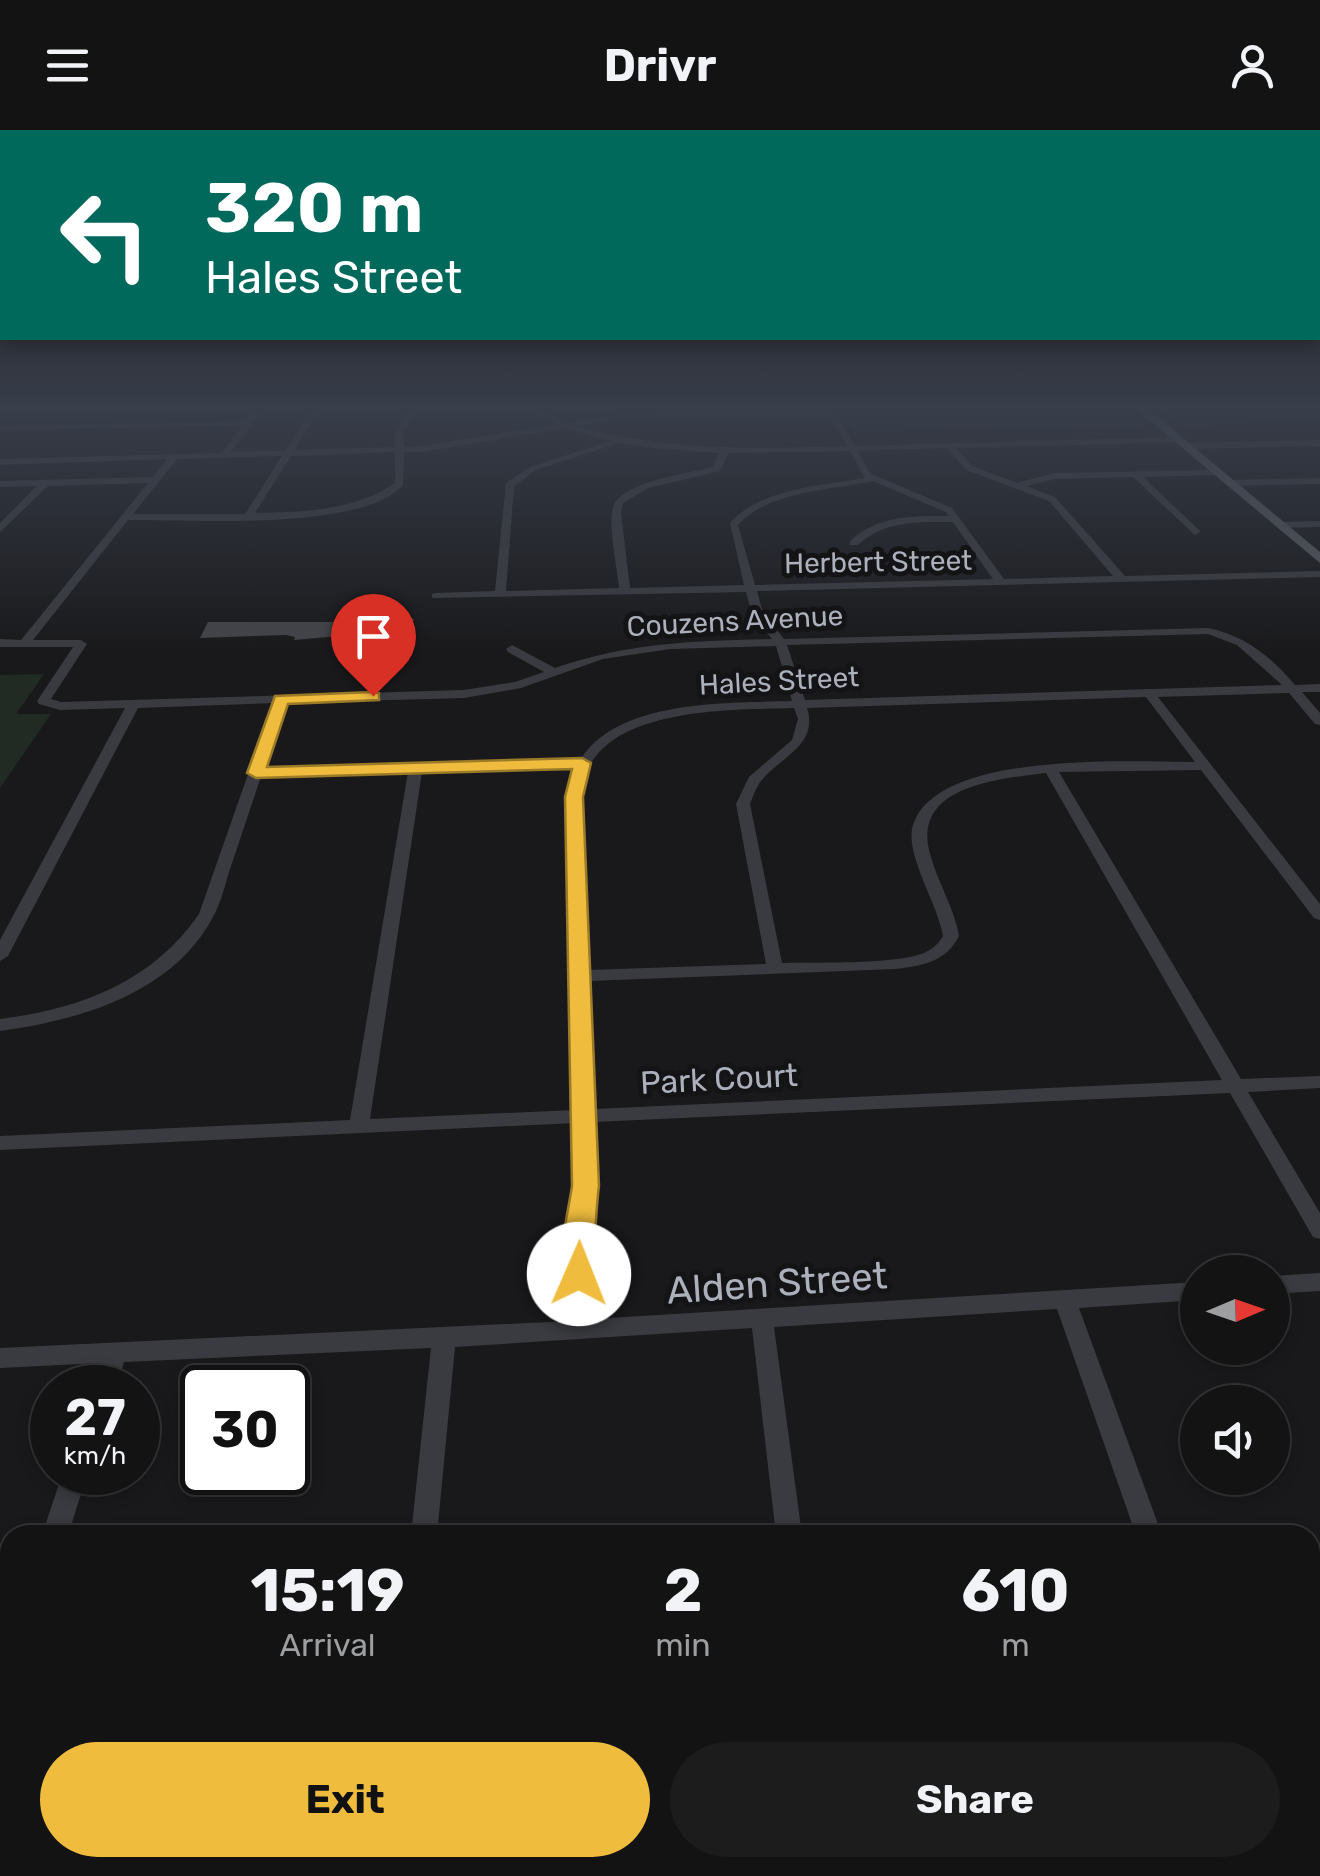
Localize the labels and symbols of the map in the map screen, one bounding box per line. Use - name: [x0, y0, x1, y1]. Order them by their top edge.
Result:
- street label: Herbert Street: [784, 544, 972, 580]
- pin: [331, 594, 416, 697]
- street label: Couzens Avenue: [626, 599, 844, 643]
- street label: Hales Street: [698, 660, 860, 702]
- street label: Park Court: [639, 1056, 799, 1102]
- position arrow: [527, 1222, 631, 1326]
- street label: Alden Street: [665, 1252, 889, 1314]
- north arrow: [1180, 1255, 1290, 1365]
- speed limit sign: 30: [180, 1365, 310, 1495]

